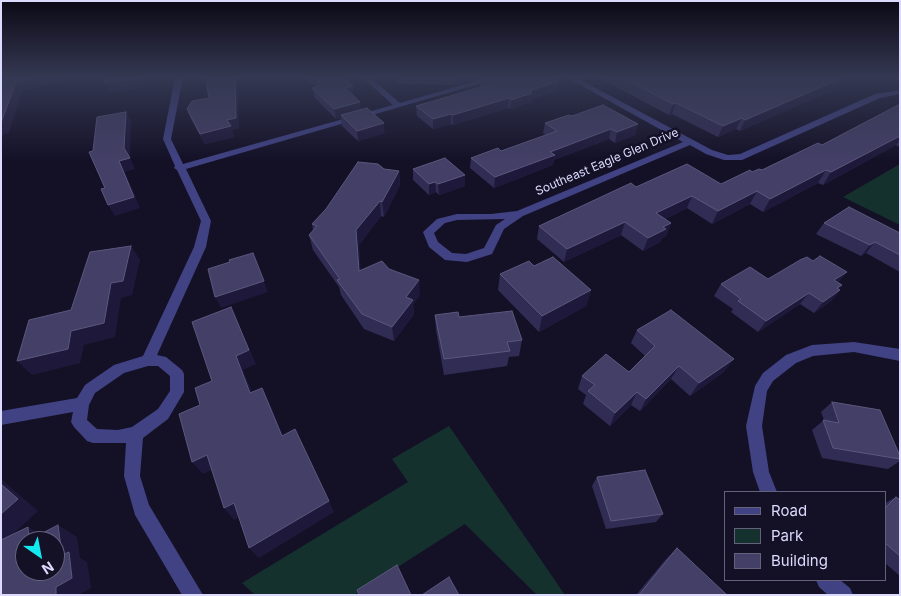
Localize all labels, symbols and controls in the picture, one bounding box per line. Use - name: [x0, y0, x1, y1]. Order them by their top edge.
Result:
- street label: Southeast Eagle Glen Drive: [533, 125, 681, 199]
- legend: [724, 491, 886, 581]
- text: Road: [771, 501, 807, 520]
- text: Park: [771, 526, 803, 545]
- north arrow: [15, 531, 65, 581]
- text: Building: [771, 551, 828, 570]
- text: N: [39, 558, 57, 578]

